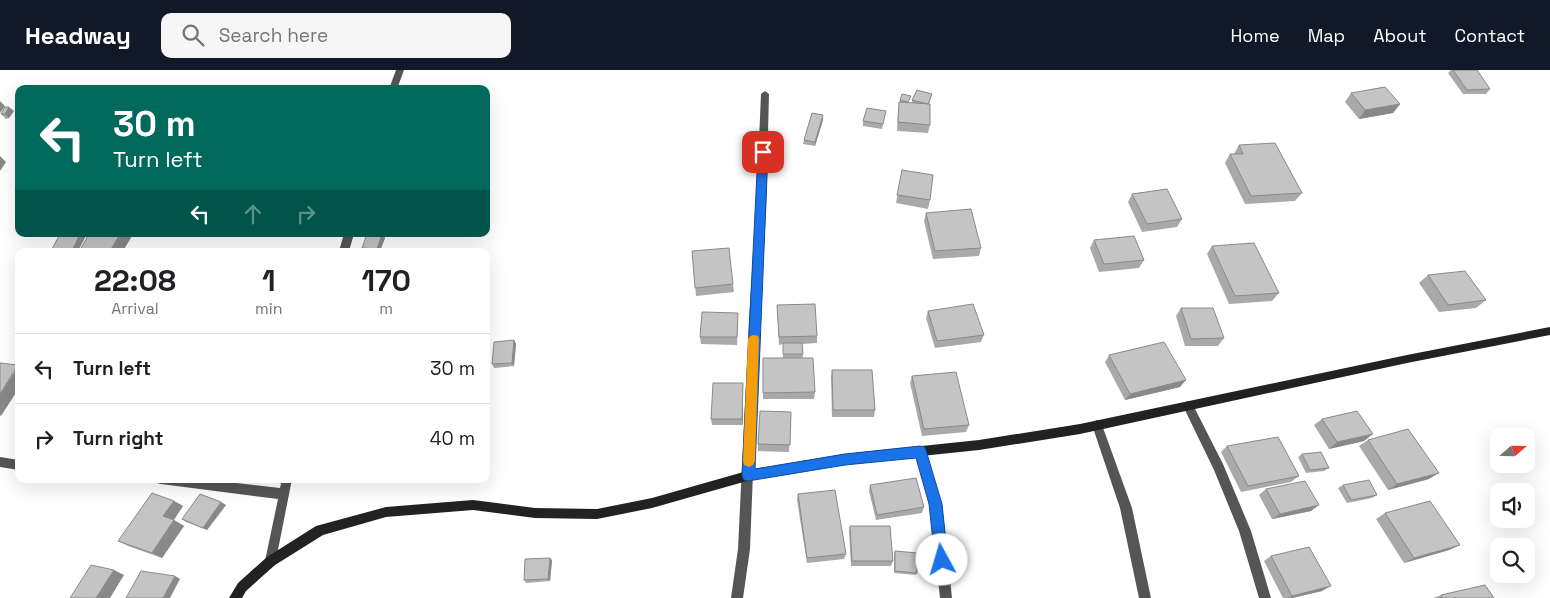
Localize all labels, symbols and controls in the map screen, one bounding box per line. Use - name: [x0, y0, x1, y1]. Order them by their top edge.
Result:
- search box: [161, 13, 511, 58]
- text: Headway: [25, 20, 131, 51]
- icon: search: [179, 21, 207, 49]
- text: Search here: [219, 23, 328, 48]
- text: Home: [1231, 24, 1280, 47]
- text: Map: [1308, 24, 1345, 47]
- text: About: [1373, 24, 1427, 47]
- text: Contact: [1455, 24, 1525, 47]
- text: 30 m: [113, 102, 196, 146]
- icon: left: [30, 105, 95, 170]
- pin: [742, 131, 784, 173]
- icon: arrive: [749, 138, 777, 166]
- text: Turn left: [113, 145, 203, 173]
- icon: left: [186, 200, 214, 228]
- icon: ahead: [239, 200, 267, 228]
- icon: right: [292, 200, 320, 228]
- text: 22:08: [94, 261, 176, 300]
- text: 1: [262, 261, 276, 300]
- text: 170: [361, 261, 411, 300]
- text: Arrival: [111, 298, 159, 319]
- text: min: [255, 298, 283, 319]
- text: m: [379, 298, 393, 319]
- icon: left: [30, 355, 58, 383]
- text: Turn left: [73, 356, 151, 381]
- text: 30 m: [430, 356, 475, 381]
- icon: right: [30, 425, 58, 453]
- text: Turn right: [73, 426, 163, 451]
- text: 40 m: [430, 426, 475, 451]
- north arrow: [1490, 428, 1535, 472]
- map controls: [1490, 428, 1535, 583]
- button: sound: [1490, 483, 1535, 528]
- position arrow: [915, 533, 967, 585]
- button: search: [1490, 538, 1535, 583]

